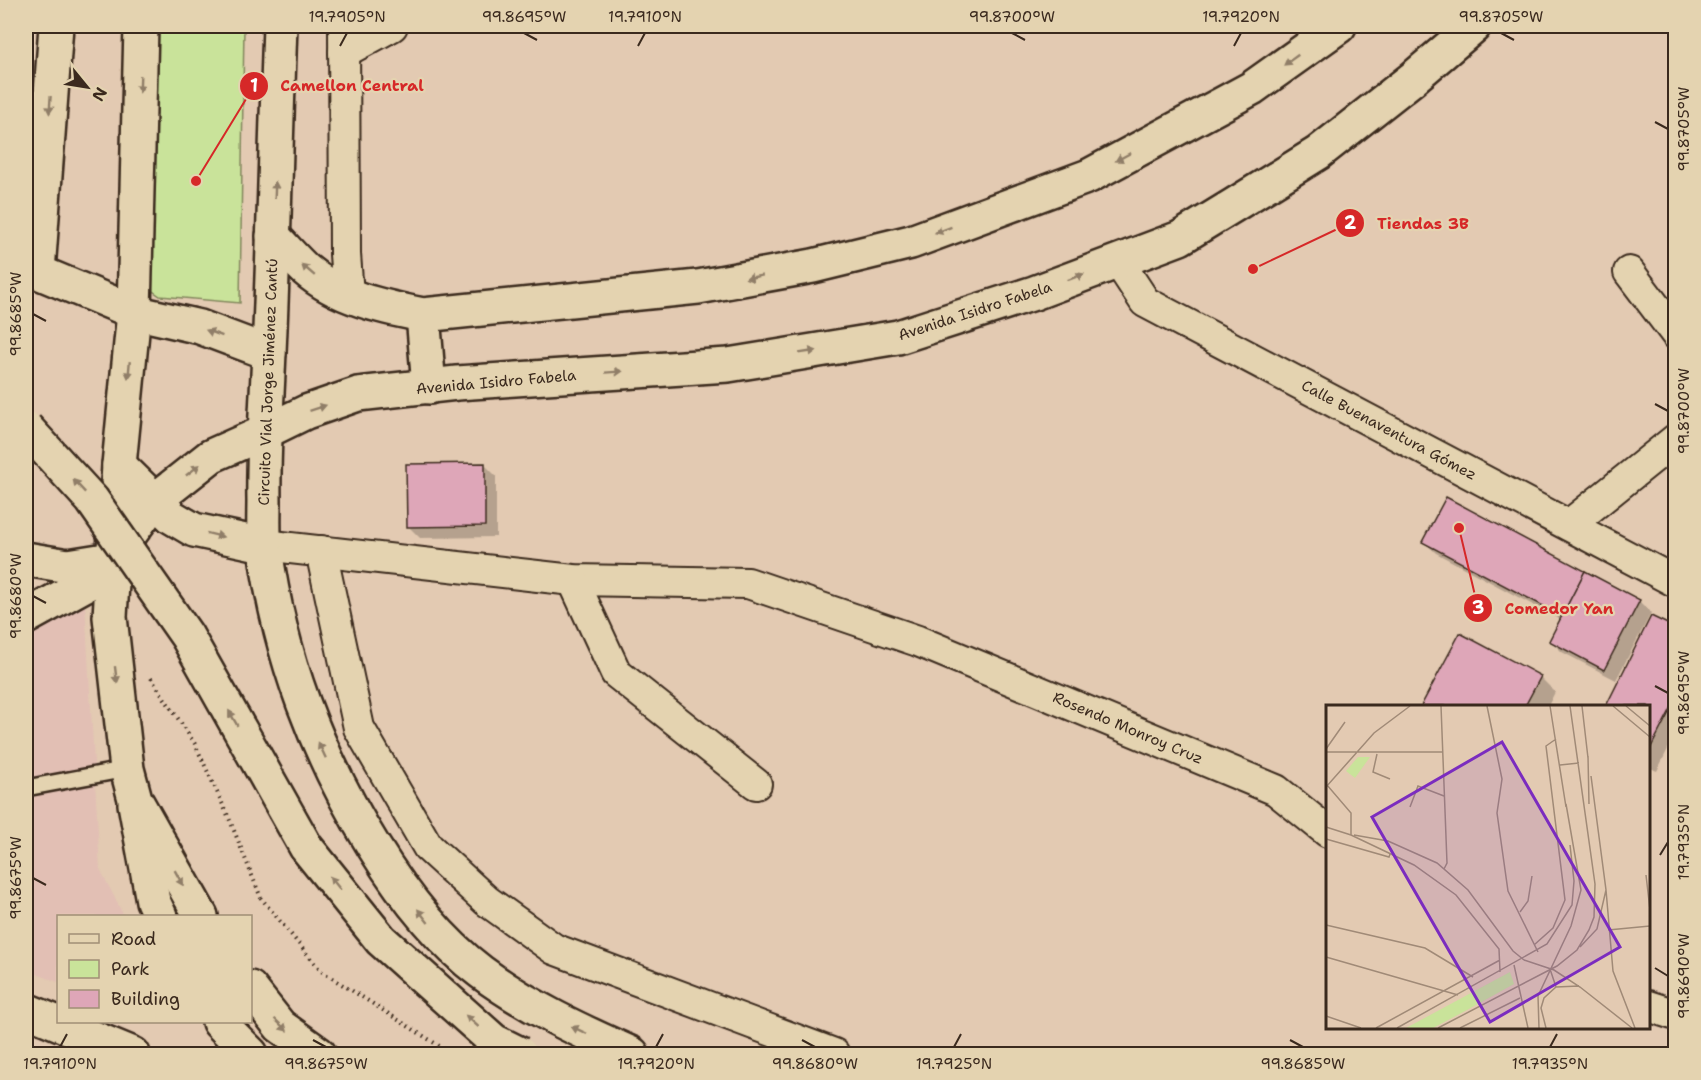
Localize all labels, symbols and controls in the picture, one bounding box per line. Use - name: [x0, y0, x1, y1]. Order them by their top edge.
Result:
- text: 19.7905°N: [308, 7, 386, 27]
- text: 99.8695°W: [482, 7, 566, 27]
- text: 19.7910°N: [608, 7, 682, 27]
- text: 99.8700°W: [969, 7, 1055, 27]
- text: 19.7920°N: [1202, 7, 1280, 27]
- text: 99.8705°W: [1459, 7, 1543, 27]
- one-way arrow: [1284, 53, 1299, 65]
- north arrow: [57, 57, 117, 117]
- callout: Camellon Central: [239, 69, 436, 103]
- one-way arrow: [135, 74, 144, 93]
- text: 1: [250, 74, 258, 98]
- text: Camellon Central: [280, 75, 424, 96]
- text: N: [87, 84, 112, 105]
- text: 99.8705°W: [1674, 87, 1694, 171]
- one-way arrow: [45, 95, 55, 114]
- one-way arrow: [1114, 152, 1131, 162]
- one-way arrow: [270, 180, 280, 199]
- callout: Tiendas 3B: [1335, 206, 1481, 240]
- text: 2: [1344, 211, 1357, 235]
- text: Tiendas 3B: [1377, 213, 1469, 234]
- one-way arrow: [933, 225, 951, 235]
- street label: Circuito Vial Jorge Jiménez Cantú: [254, 258, 282, 506]
- one-way arrow: [301, 264, 316, 277]
- text: 99.8685°W: [6, 272, 26, 357]
- one-way arrow: [1067, 272, 1085, 282]
- one-way arrow: [744, 273, 763, 282]
- street label: Avenida Isidro Fabela: [895, 276, 1055, 345]
- one-way arrow: [205, 327, 223, 337]
- one-way arrow: [799, 347, 818, 356]
- one-way arrow: [124, 360, 134, 379]
- street label: Avenida Isidro Fabela: [415, 365, 578, 399]
- one-way arrow: [605, 368, 624, 377]
- text: 99.8700°W: [1674, 368, 1694, 454]
- street label: Calle Buenaventura Gómez: [1298, 375, 1480, 485]
- one-way arrow: [309, 402, 327, 412]
- one-way arrow: [185, 464, 201, 477]
- one-way arrow: [73, 479, 86, 494]
- one-way arrow: [206, 531, 225, 541]
- text: 99.8680°W: [6, 553, 26, 639]
- callout: Comedor Yan: [1463, 591, 1626, 625]
- text: 3: [1472, 596, 1484, 620]
- text: Comedor Yan: [1505, 598, 1614, 619]
- text: 99.8695°W: [1674, 651, 1694, 735]
- one-way arrow: [111, 666, 121, 685]
- street label: Rosendo Monroy Cruz: [1050, 687, 1206, 769]
- inset map: [1326, 705, 1650, 1029]
- one-way arrow: [228, 709, 238, 726]
- one-way arrow: [318, 742, 327, 759]
- text: 19.7935°N: [1674, 804, 1694, 880]
- text: 99.8675°W: [6, 836, 26, 920]
- one-way arrow: [174, 870, 184, 887]
- one-way arrow: [330, 876, 342, 891]
- one-way arrow: [417, 909, 429, 924]
- legend: [57, 915, 252, 1023]
- text: Road: [111, 927, 156, 951]
- text: 99.8690°W: [1674, 933, 1694, 1019]
- text: Park: [111, 957, 150, 981]
- text: Building: [111, 987, 180, 1011]
- one-way arrow: [465, 1014, 480, 1028]
- one-way arrow: [274, 1018, 289, 1032]
- one-way arrow: [571, 1026, 588, 1035]
- text: 19.7910°N: [23, 1054, 97, 1074]
- text: 99.8675°W: [284, 1054, 368, 1074]
- text: 19.7920°N: [617, 1054, 695, 1074]
- text: 99.8680°W: [772, 1054, 858, 1074]
- text: 19.7925°N: [916, 1054, 992, 1074]
- text: 99.8685°W: [1261, 1054, 1346, 1074]
- text: 19.7935°N: [1512, 1054, 1588, 1074]

